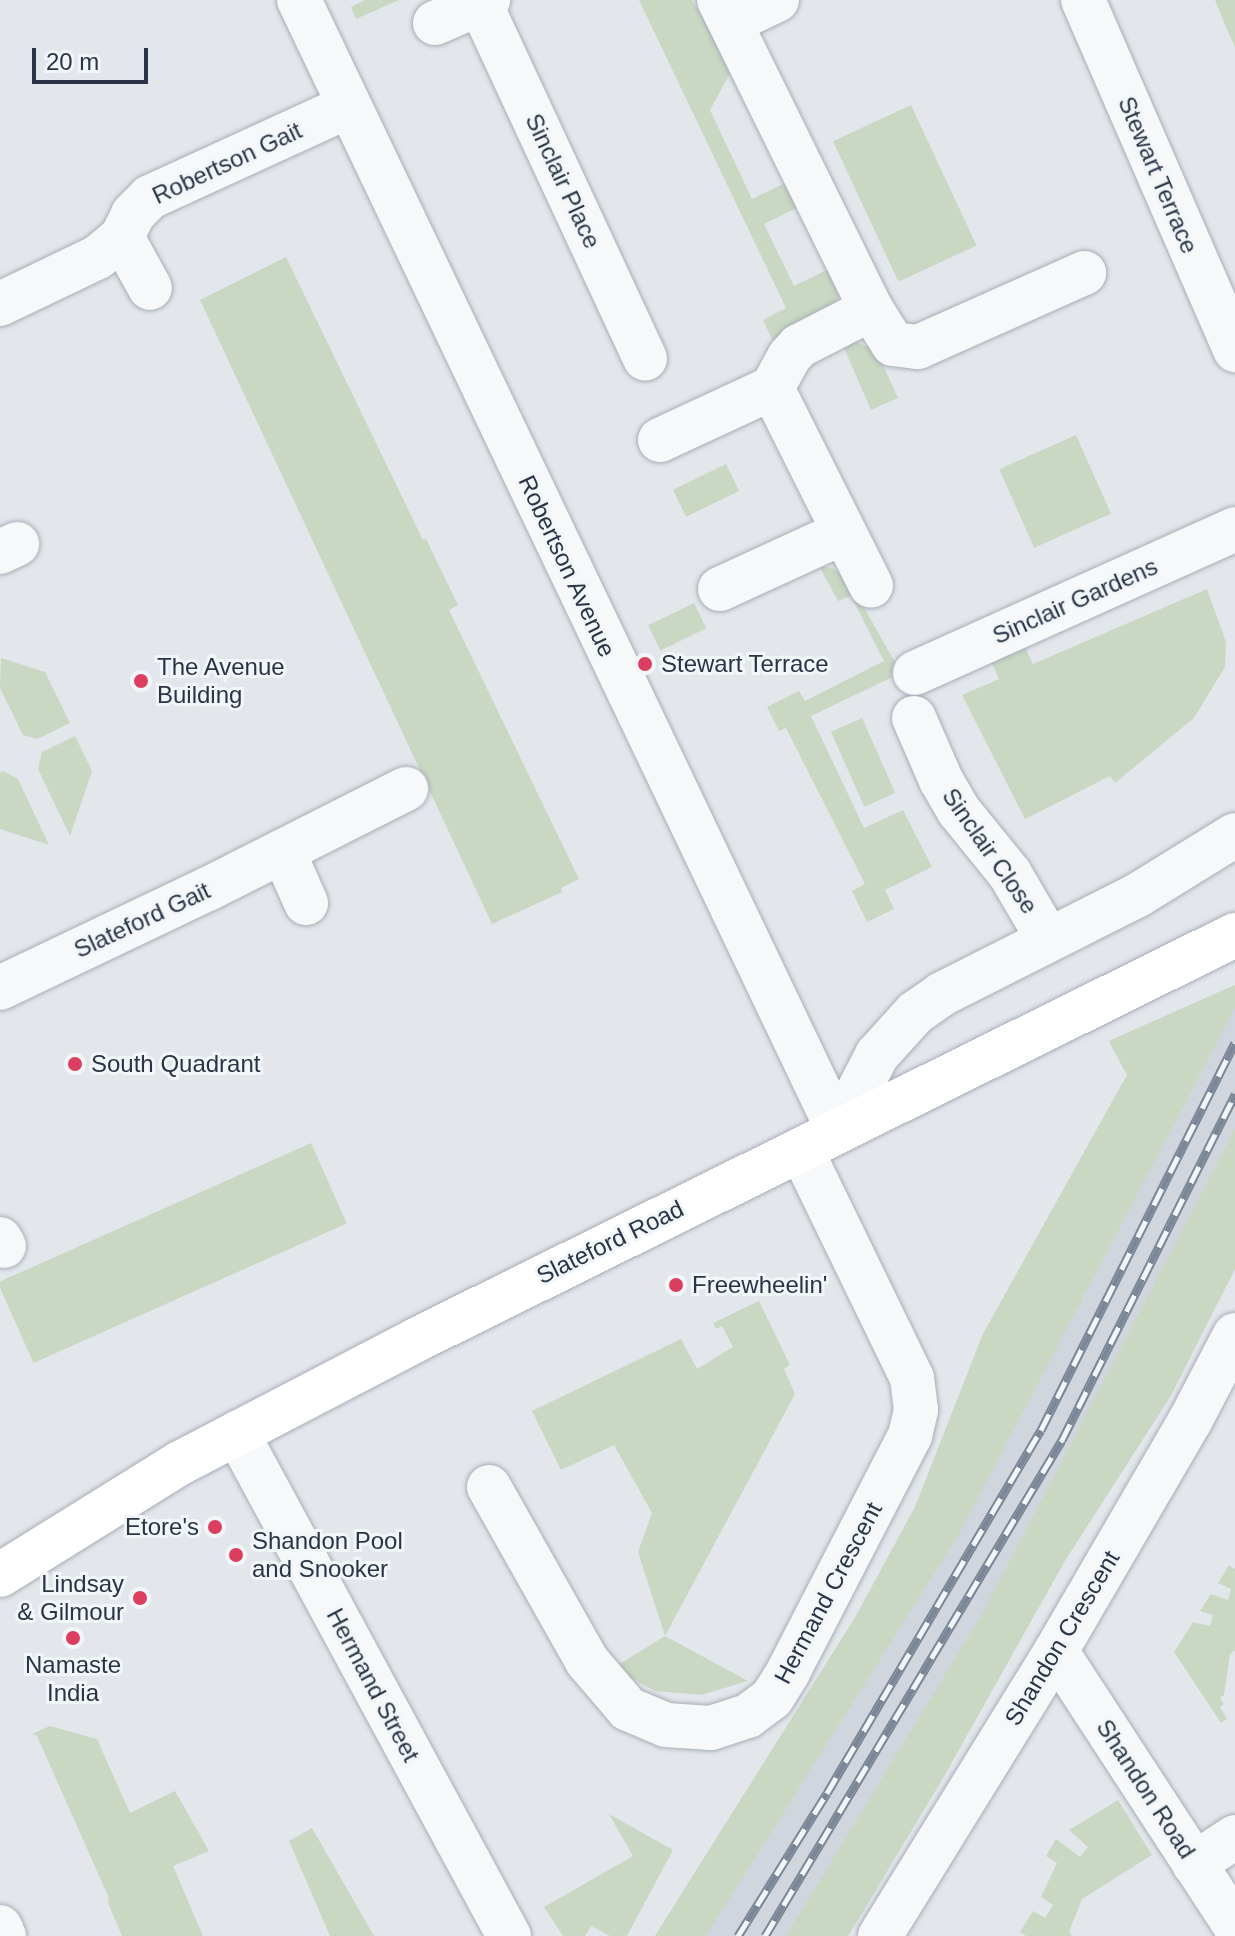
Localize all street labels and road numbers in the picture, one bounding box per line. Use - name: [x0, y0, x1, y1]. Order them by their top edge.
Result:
- street label: Stewart Terrace: [1112, 92, 1204, 258]
- street label: Sinclair Place: [519, 109, 607, 253]
- street label: Robertson Gait: [148, 116, 306, 210]
- street label: Robertson Avenue: [512, 470, 622, 662]
- street label: Sinclair Gardens: [988, 552, 1162, 650]
- street label: Sinclair Close: [936, 783, 1044, 919]
- street label: Slateford Gait: [69, 876, 215, 964]
- street label: Slateford Road: [532, 1194, 688, 1290]
- street label: Hermand Crescent: [768, 1497, 888, 1689]
- street label: Shandon Crescent: [998, 1545, 1126, 1731]
- street label: Hermand Street: [321, 1603, 425, 1767]
- street label: Shandon Road: [1090, 1714, 1202, 1864]

